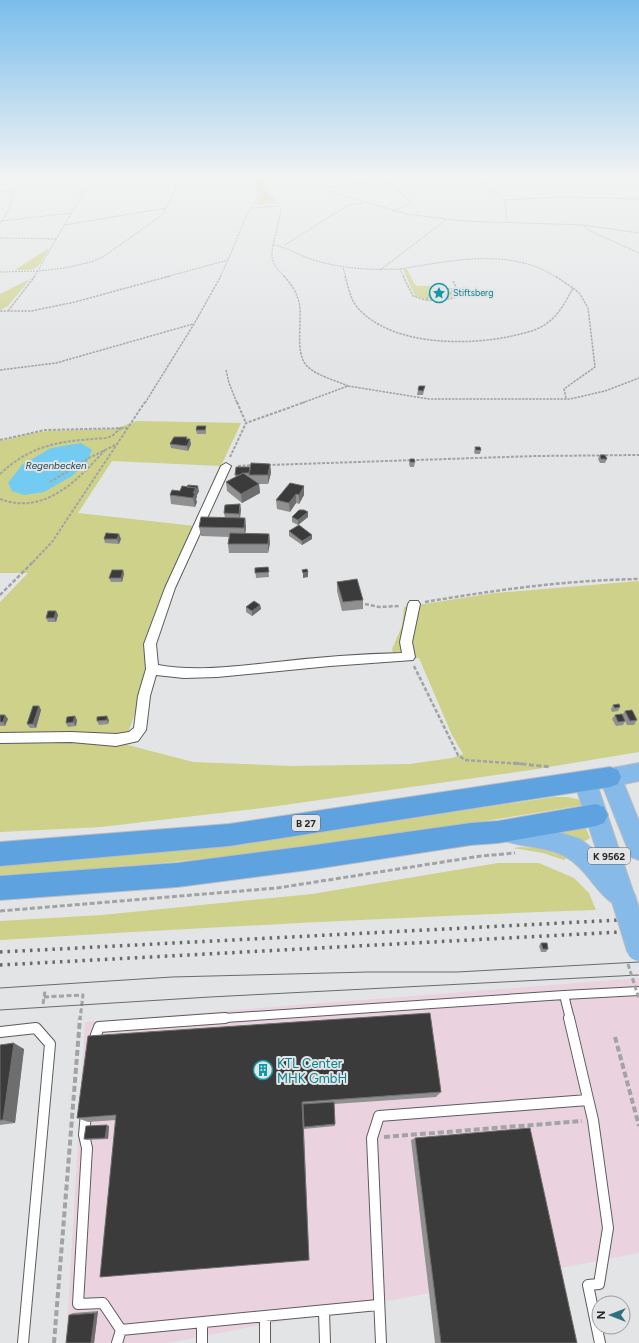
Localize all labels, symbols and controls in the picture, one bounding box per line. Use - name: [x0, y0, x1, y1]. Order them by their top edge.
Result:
- place icon: Stiftsberg: [428, 282, 450, 304]
- place label: Stiftsberg: [453, 287, 493, 298]
- water label: Regenbecken: [25, 459, 87, 472]
- road number: B 27: [292, 815, 320, 831]
- road number: K 9562: [588, 848, 630, 864]
- place label: KTL Center MHK GmbH: [277, 1056, 347, 1086]
- building icon: KTL Center MHK GmbH: [252, 1059, 274, 1081]
- north arrow: [591, 1295, 631, 1335]
- text: N: [595, 1311, 608, 1319]

